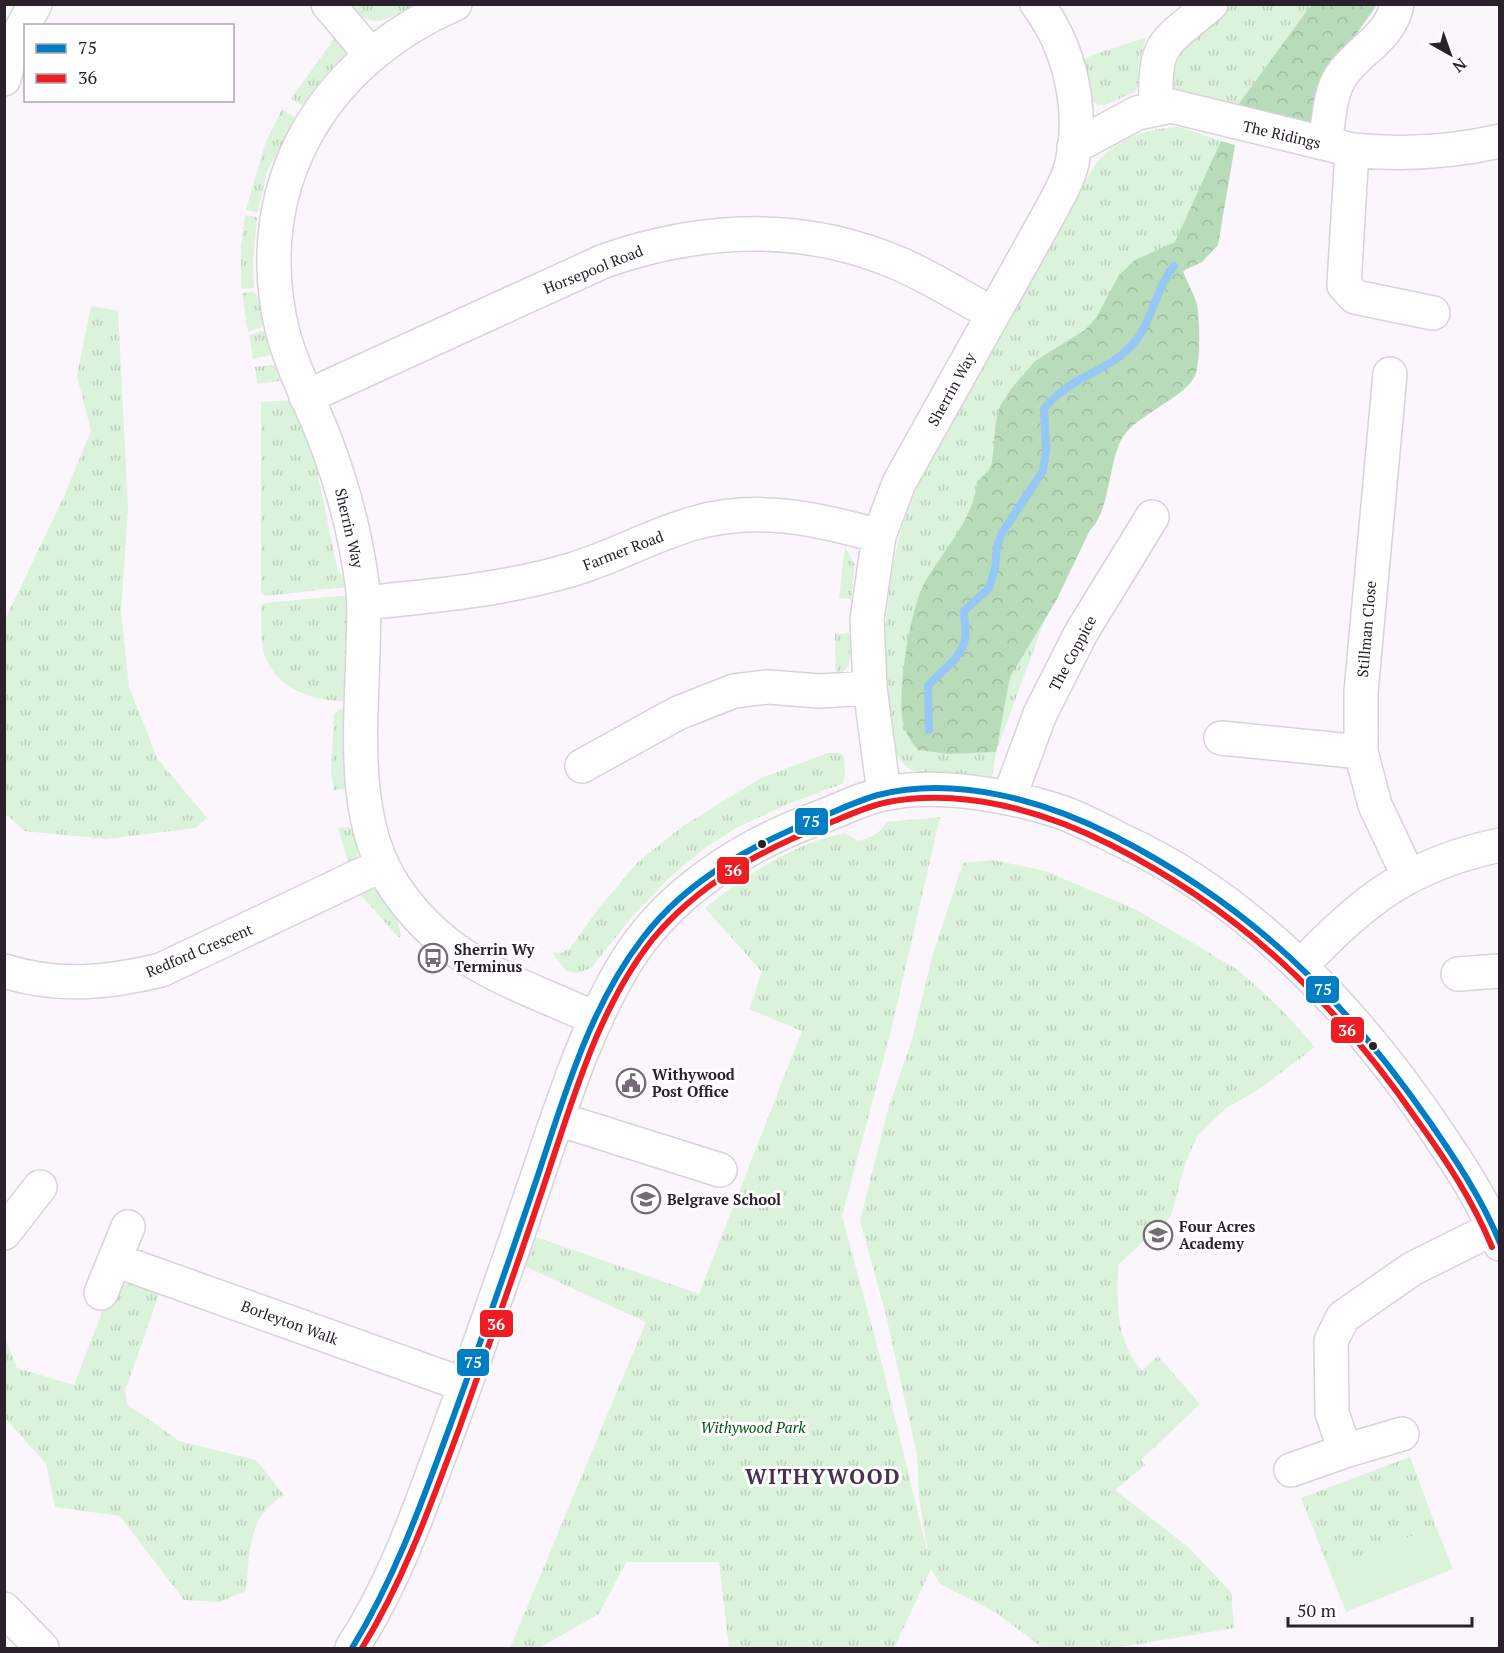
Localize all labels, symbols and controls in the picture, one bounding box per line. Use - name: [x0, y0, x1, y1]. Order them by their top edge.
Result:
- legend: [24, 24, 234, 102]
- north arrow: [1420, 24, 1480, 84]
- text: 75: [78, 35, 97, 59]
- text: N: [1448, 53, 1471, 78]
- text: 36: [78, 65, 98, 89]
- street label: The Ridings: [1241, 115, 1323, 153]
- street label: Horsepool Road: [540, 240, 646, 298]
- street label: Sherrin Way: [923, 348, 980, 429]
- street label: Sherrin Way: [331, 486, 369, 570]
- street label: Farmer Road: [580, 525, 666, 575]
- street label: Stillman Close: [1352, 580, 1380, 678]
- street label: The Coppice: [1044, 612, 1100, 694]
- line badge: 75: [794, 807, 829, 836]
- text: 75: [802, 810, 820, 832]
- unlabelled marker: [756, 838, 768, 850]
- line badge: 36: [716, 856, 750, 885]
- text: 36: [724, 859, 742, 881]
- street label: Redford Crescent: [143, 918, 256, 982]
- place label: Sherrin Wy Terminus: [454, 939, 535, 976]
- bus stop icon: Sherrin Wy Terminus: [417, 942, 449, 974]
- line badge: 75: [1305, 975, 1340, 1004]
- text: 75: [1314, 978, 1332, 1000]
- line badge: 36: [1330, 1016, 1365, 1044]
- text: 36: [1338, 1019, 1356, 1041]
- unlabelled marker: [1367, 1040, 1379, 1052]
- place label: Withywood Post Office: [652, 1064, 735, 1101]
- public building icon: Withywood Post Office: [615, 1067, 647, 1099]
- school or university icon: Belgrave School: [630, 1183, 662, 1215]
- place label: Belgrave School: [667, 1189, 781, 1209]
- place label: Four Acres Academy: [1179, 1216, 1255, 1253]
- school or university icon: Four Acres Academy: [1142, 1219, 1174, 1251]
- street label: Borleyton Walk: [239, 1295, 342, 1349]
- line badge: 36: [479, 1309, 514, 1338]
- text: 36: [487, 1313, 505, 1335]
- line badge: 75: [456, 1348, 490, 1377]
- text: 75: [464, 1351, 482, 1373]
- park label: Withywood Park: [701, 1417, 806, 1437]
- district label: WITHYWOOD: [745, 1462, 901, 1490]
- scale bar: [1288, 1590, 1472, 1628]
- text: 50 m: [1297, 1598, 1337, 1622]

